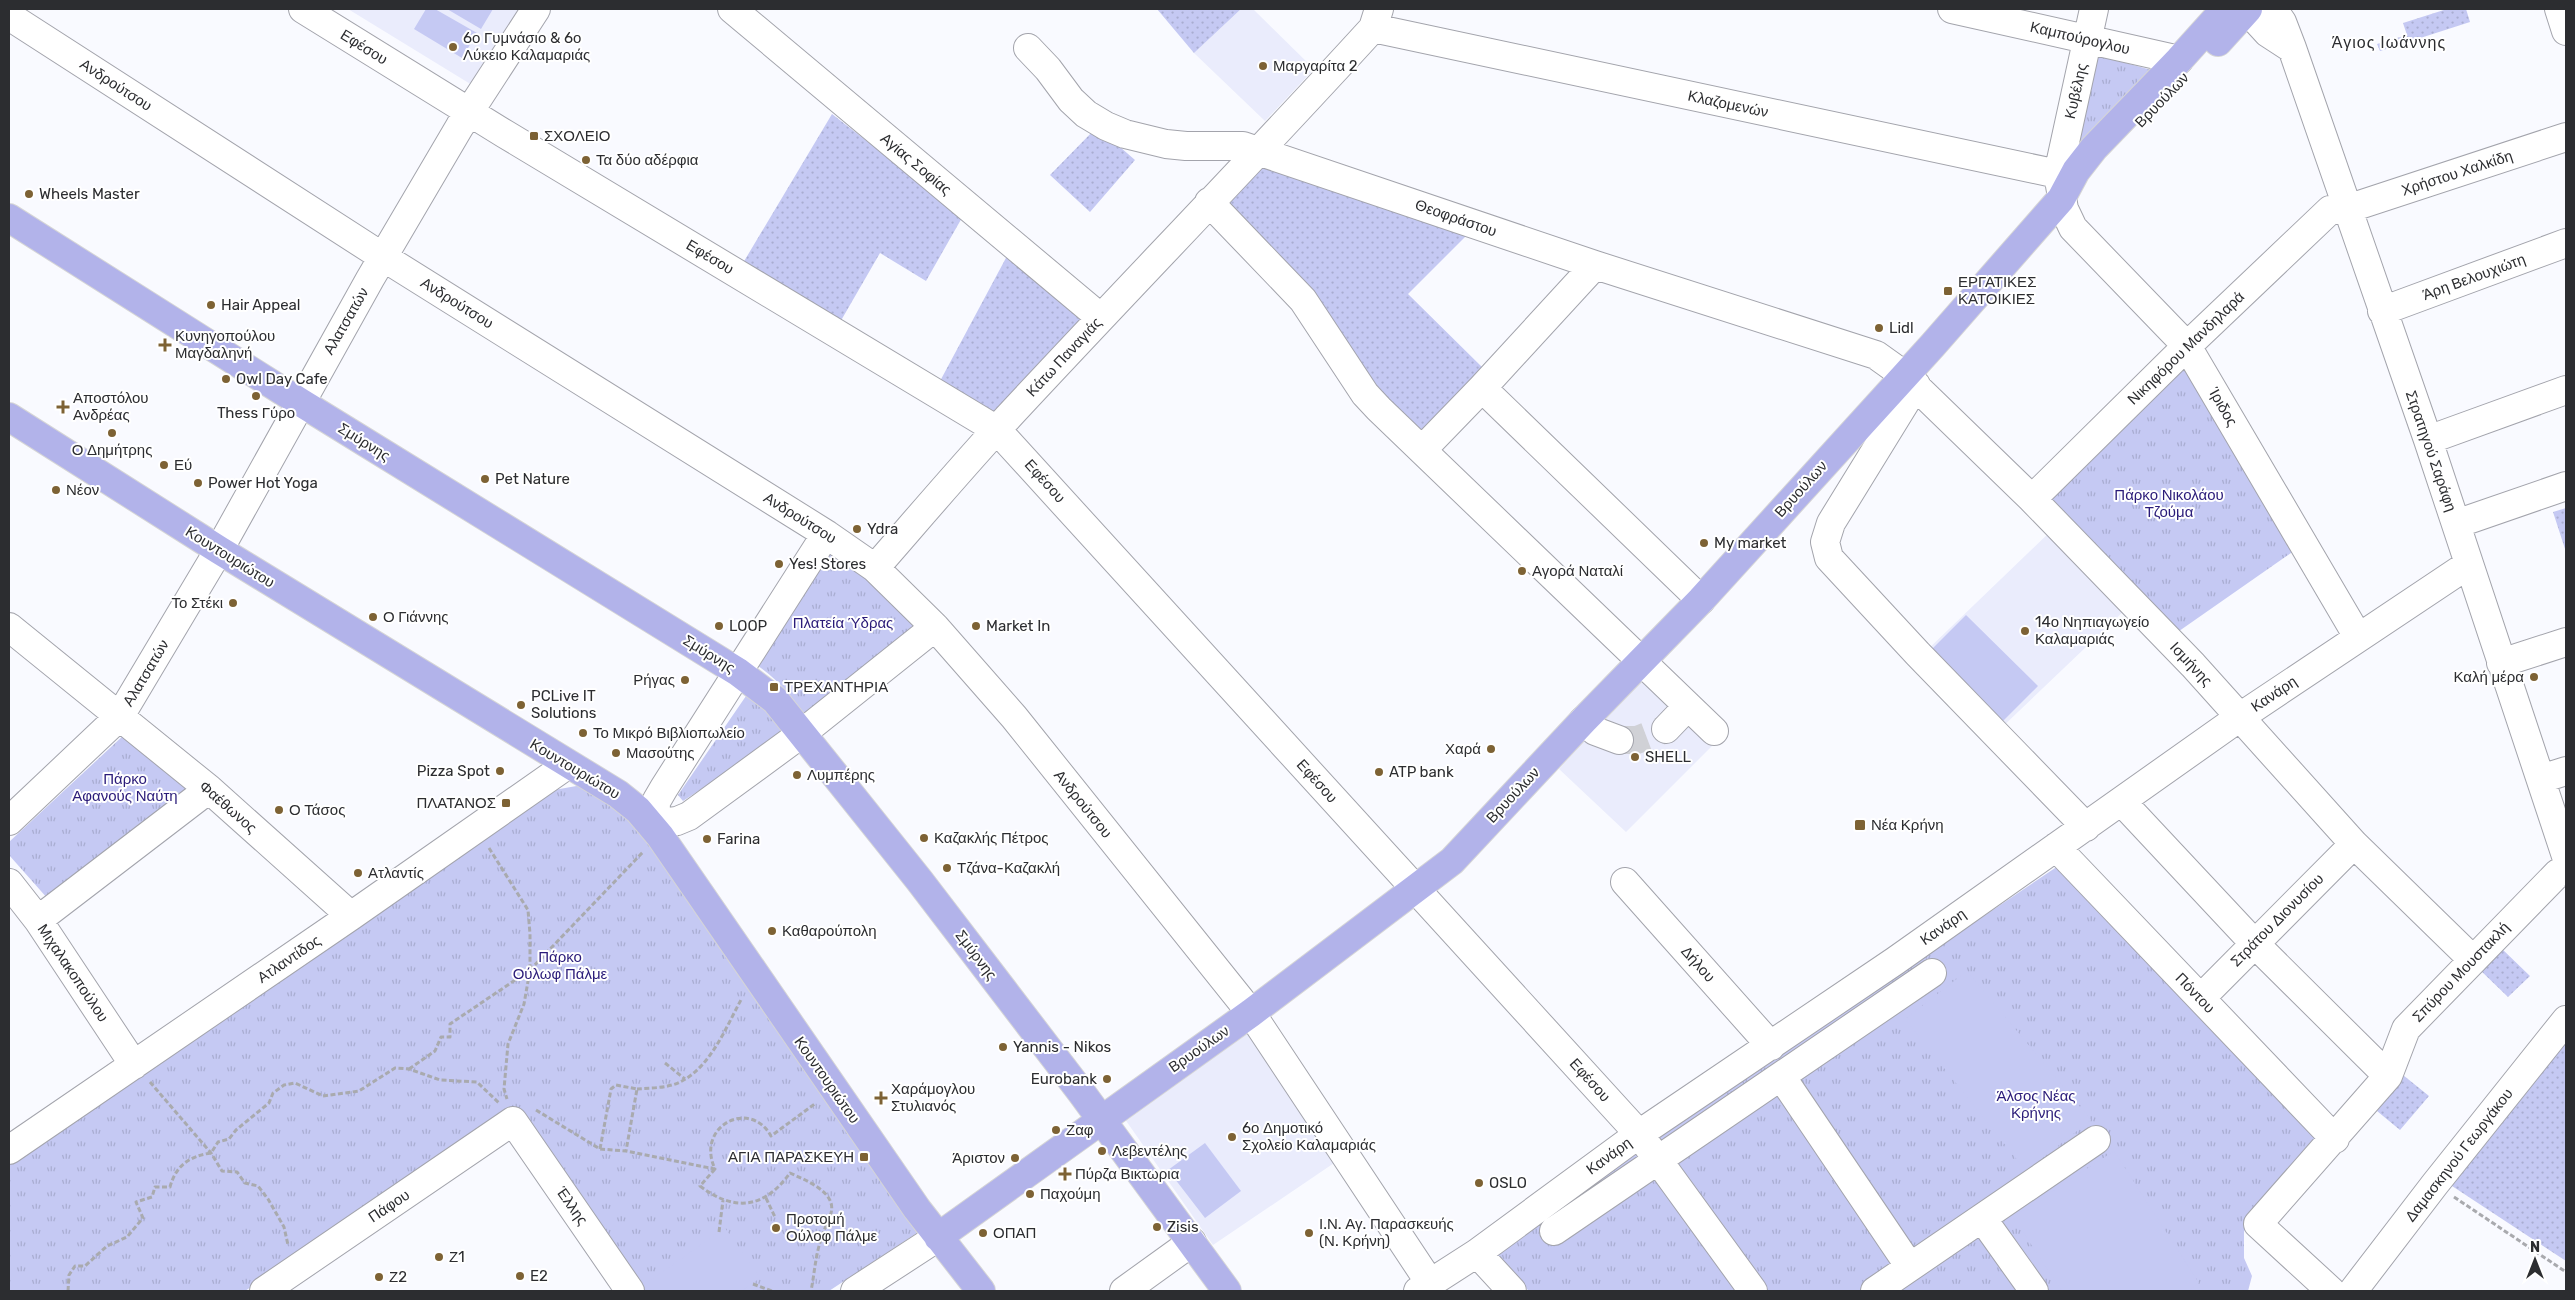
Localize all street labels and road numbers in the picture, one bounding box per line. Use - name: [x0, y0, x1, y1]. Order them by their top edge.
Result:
- street label: Καμπούρογλου: [2028, 18, 2132, 58]
- street label: Εφέσου: [337, 26, 391, 68]
- street label: Ανδρούτσου: [77, 55, 155, 115]
- street label: Κυβέλης: [2061, 61, 2091, 121]
- street label: Βρυούλων: [2131, 69, 2193, 131]
- street label: Κλαζομενών: [1686, 87, 1770, 121]
- street label: Αγίας Σοφίας: [877, 129, 955, 199]
- street label: Χρήστου Χαλκίδη: [2399, 147, 2515, 199]
- street label: Θεοφράστου: [1413, 196, 1499, 240]
- street label: Εφέσου: [683, 236, 737, 278]
- street label: Άρη Βελουχιώτη: [2420, 250, 2528, 304]
- street label: Ανδρούτσου: [417, 274, 497, 332]
- street label: Αλατσατών: [320, 284, 372, 358]
- street label: Νικηφόρου Μανδηλαρά: [2124, 287, 2248, 408]
- street label: Κάτω Παναγιάς: [1023, 314, 1105, 400]
- street label: Ίριδος: [2204, 384, 2241, 429]
- street label: Στρατηγού Σαράφη: [2402, 388, 2460, 514]
- street label: Σμύρνης: [335, 419, 393, 465]
- street label: Εφέσου: [1021, 456, 1069, 506]
- street label: Βρυούλων: [1771, 457, 1831, 521]
- street label: Ανδρούτσου: [760, 489, 840, 547]
- street label: Κουντουριώτου: [182, 522, 278, 592]
- street label: Σμύρνης: [680, 631, 738, 677]
- street label: Αλατσατών: [119, 636, 173, 710]
- street label: Ισμήνης: [2166, 638, 2216, 690]
- street label: Κανάρη: [2248, 672, 2300, 716]
- street label: Κουντουριώτου: [527, 735, 623, 803]
- street label: Εφέσου: [1293, 756, 1341, 806]
- street label: Βρυούλων: [1483, 763, 1543, 827]
- street label: Ανδρούτσου: [1050, 766, 1116, 842]
- street label: Φαέθωνος: [196, 777, 260, 837]
- street label: Στράτου Διονυσίου: [2227, 870, 2327, 970]
- street label: Κανάρη: [1917, 905, 1969, 949]
- street label: Σπύρου Μουστακλή: [2409, 918, 2513, 1026]
- street label: Μιχαλακοπούλου: [34, 921, 112, 1025]
- street label: Σμύρνης: [951, 927, 1001, 983]
- street label: Ατλαντίδος: [254, 931, 324, 987]
- street label: Δήλου: [1677, 942, 1719, 986]
- street label: Πόντου: [2172, 969, 2218, 1017]
- street label: Βρυούλων: [1165, 1022, 1233, 1076]
- street label: Κουντουριώτου: [790, 1033, 864, 1127]
- street label: Εφέσου: [1566, 1055, 1614, 1105]
- street label: Δαμασκηνού Γεωργάκου: [2401, 1085, 2517, 1225]
- street label: Κανάρη: [1583, 1134, 1635, 1178]
- street label: Έλλης: [552, 1183, 592, 1229]
- street label: Πάφου: [365, 1186, 413, 1226]

